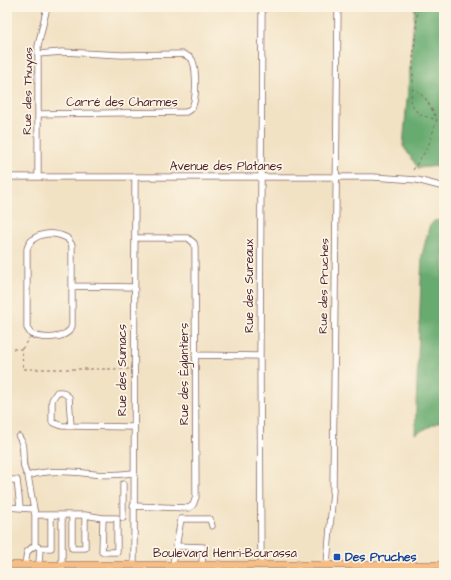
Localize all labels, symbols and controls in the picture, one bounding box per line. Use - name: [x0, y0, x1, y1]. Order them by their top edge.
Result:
- street label: Rue des Thuyas: [19, 47, 38, 135]
- street label: Carré des Charmes: [66, 94, 178, 111]
- street label: Avenue des Platanes: [170, 158, 282, 175]
- street label: Rue des Pruches: [315, 238, 333, 334]
- street label: Rue des Sureaux: [241, 239, 258, 333]
- street label: Rue des Églantiers: [176, 323, 194, 425]
- street label: Rue des Sumacs: [114, 324, 131, 416]
- street label: Boulevard Henri-Bourassa: [153, 545, 297, 562]
- place label: Des Pruches: [345, 549, 417, 566]
- marker: Des Pruches: [332, 552, 342, 562]

